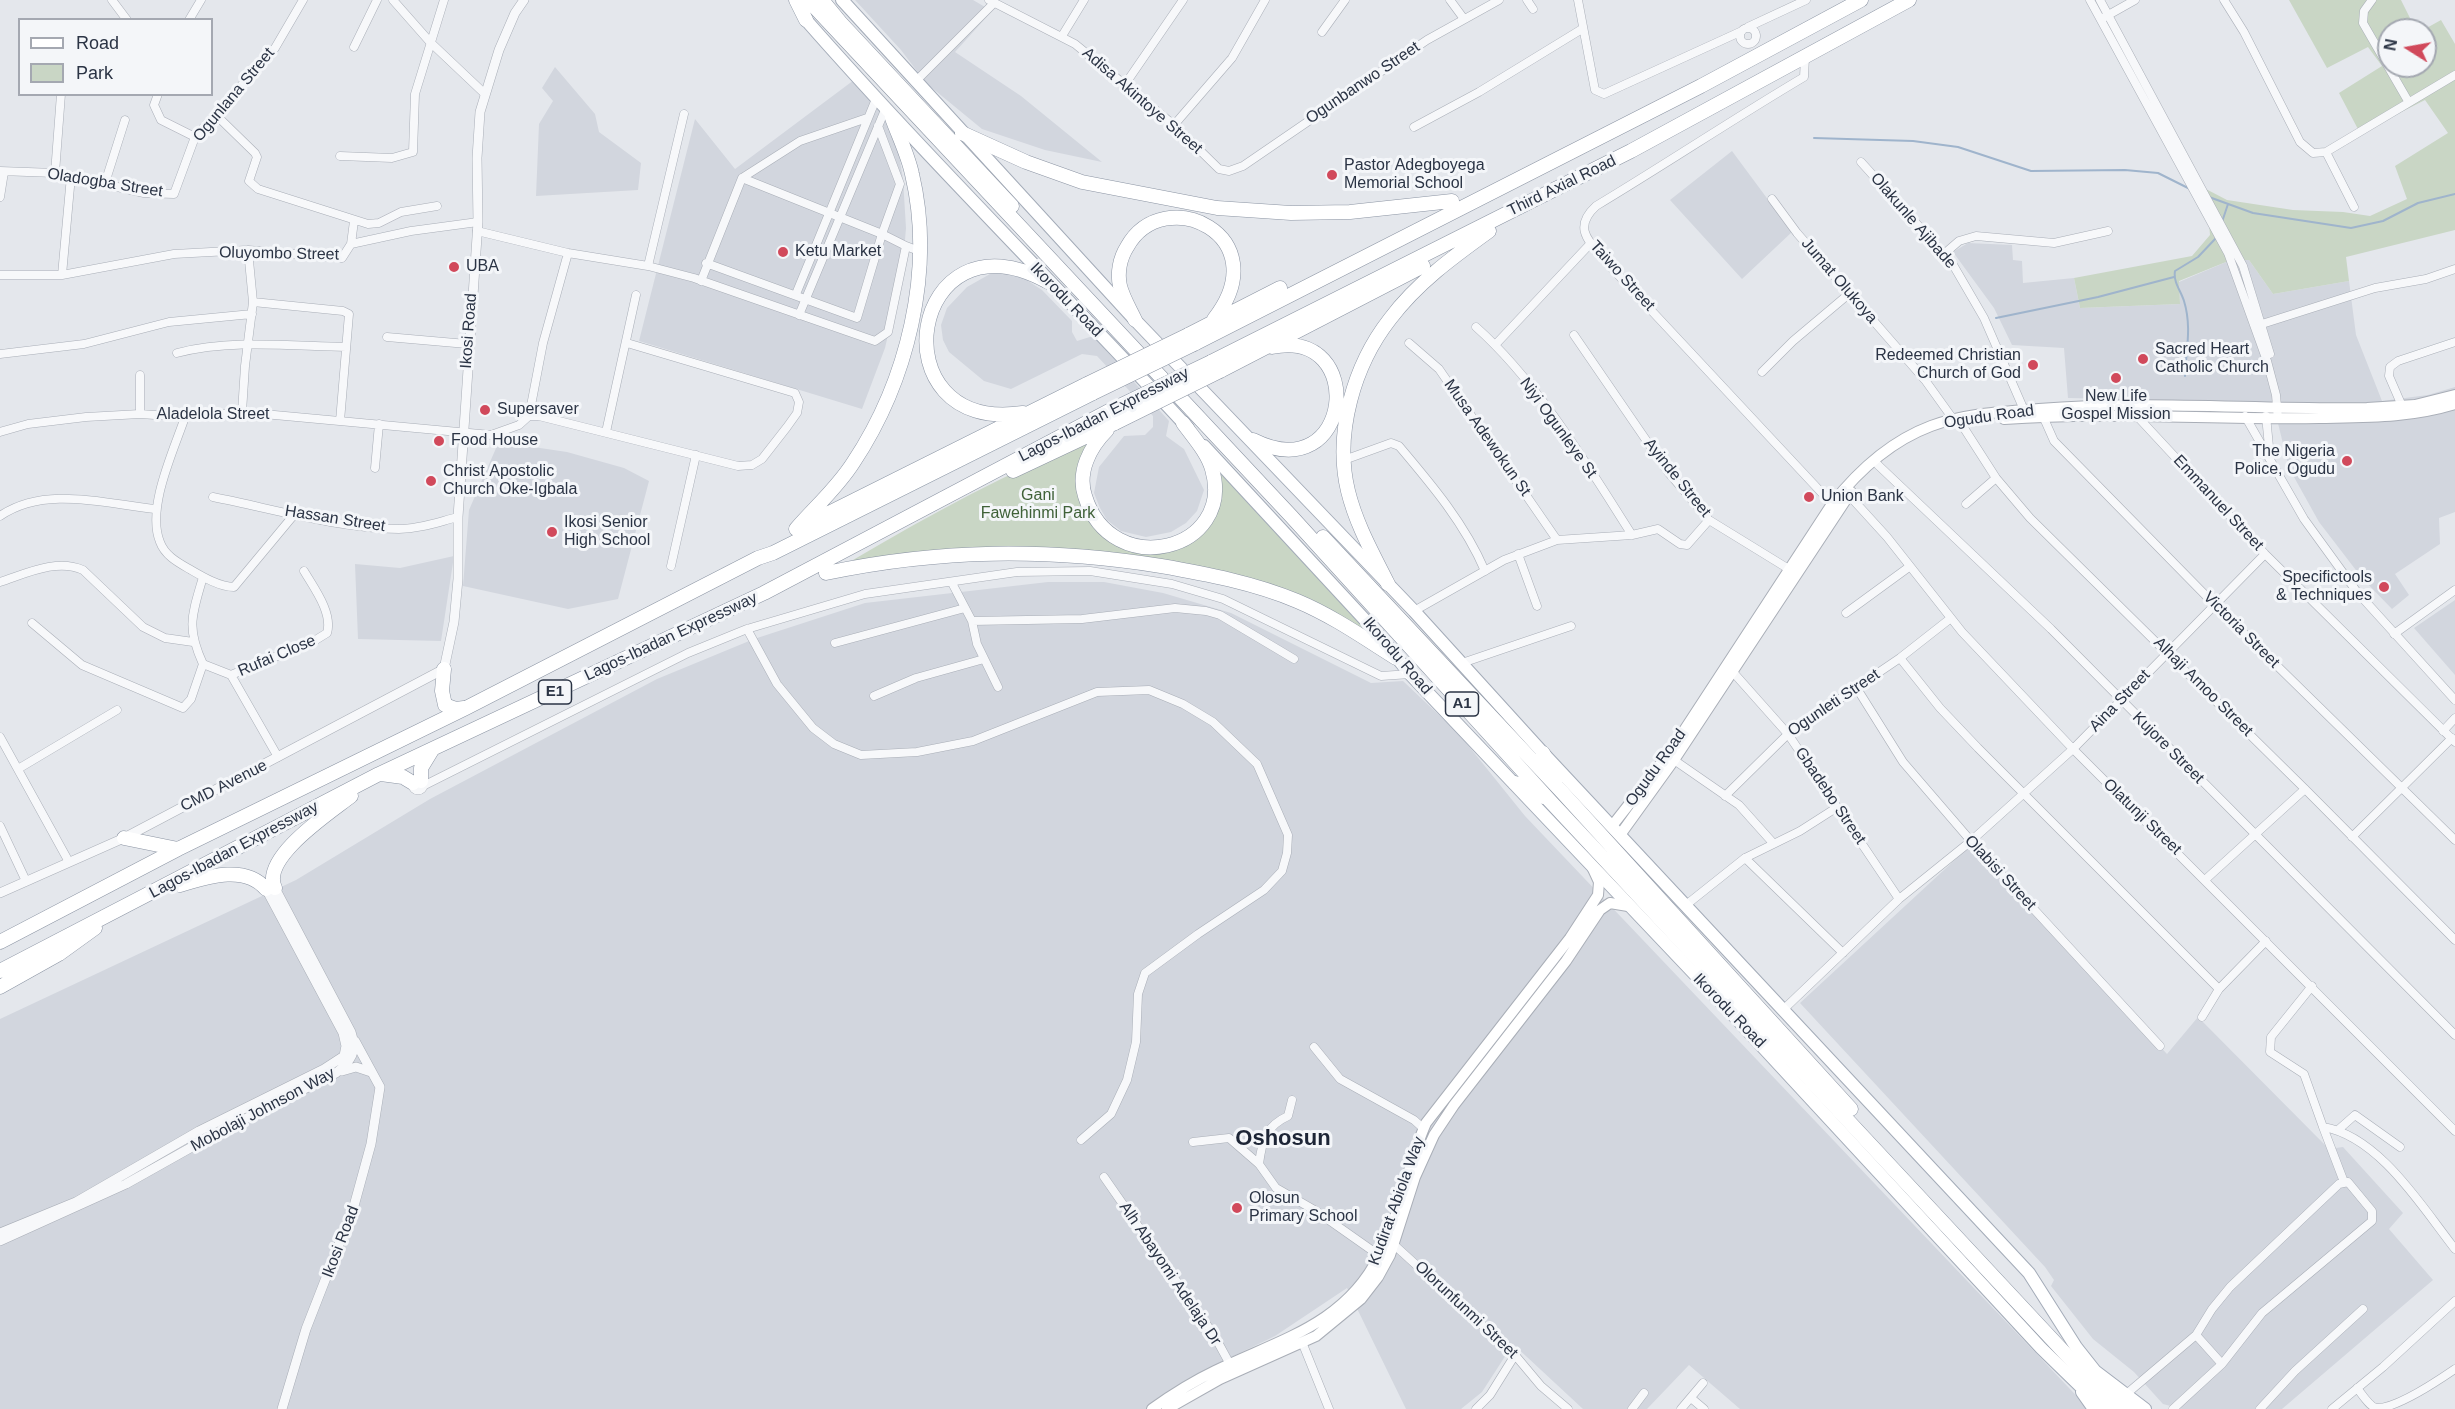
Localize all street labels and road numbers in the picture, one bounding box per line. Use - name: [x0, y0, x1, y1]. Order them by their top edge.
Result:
- street label: Ogunbanwo Street: [1302, 38, 1424, 128]
- street label: Ogunlana Street: [189, 44, 279, 146]
- street label: Adisa Akintoye Street: [1078, 44, 1206, 158]
- street label: Third Axial Road: [1505, 151, 1619, 221]
- street label: Oladogba Street: [46, 164, 164, 202]
- street label: Olakunle Ajibade: [1866, 169, 1960, 273]
- street label: Jumat Olukoya: [1797, 234, 1881, 328]
- street label: Taiwo Street: [1585, 237, 1659, 315]
- street label: Oluyombo Street: [219, 243, 339, 265]
- street label: Ikorodu Road: [1026, 259, 1106, 341]
- street label: Ikosi Road: [457, 293, 481, 369]
- street label: Lagos-Ibadan Expressway: [1016, 364, 1192, 466]
- street label: Niyi Ogunleye St: [1515, 374, 1601, 482]
- street label: Musa Adewokun St: [1440, 376, 1534, 500]
- street label: Ogudu Road: [1943, 401, 2035, 433]
- street label: Aladelola Street: [157, 405, 269, 425]
- street label: Ayinde Street: [1639, 435, 1715, 521]
- street label: Emmanuel Street: [2169, 451, 2267, 555]
- street label: Hassan Street: [283, 502, 387, 536]
- street label: Lagos-Ibadan Expressway: [581, 588, 761, 686]
- street label: Victoria Street: [2199, 588, 2283, 672]
- street label: Ikorodu Road: [1358, 613, 1436, 699]
- street label: Rufai Close: [235, 631, 319, 681]
- street label: Alhaji Amoo Street: [2149, 633, 2257, 741]
- street label: Ogunleti Street: [1784, 665, 1884, 741]
- street label: Aina Street: [2086, 666, 2154, 736]
- road number: E1: [538, 680, 572, 704]
- road number: A1: [1446, 692, 1478, 716]
- street label: Kujore Street: [2128, 708, 2208, 788]
- street label: Ogudu Road: [1622, 726, 1690, 810]
- street label: Gbadebo Street: [1790, 744, 1870, 848]
- street label: CMD Avenue: [177, 756, 271, 816]
- street label: Olatunji Street: [2099, 775, 2185, 859]
- street label: Lagos-Ibadan Expressway: [146, 797, 322, 903]
- street label: Olabisi Street: [1960, 831, 2040, 915]
- street label: Ikorodu Road: [1689, 970, 1769, 1052]
- street label: Mobolaji Johnson Way: [188, 1064, 338, 1156]
- street label: Kudirat Abiola Way: [1365, 1134, 1429, 1268]
- street label: Alh Abayomi Adelaja Dr: [1115, 1199, 1225, 1349]
- street label: Ikosi Road: [318, 1203, 364, 1281]
- street label: Olorunfunmi Street: [1410, 1257, 1522, 1363]

